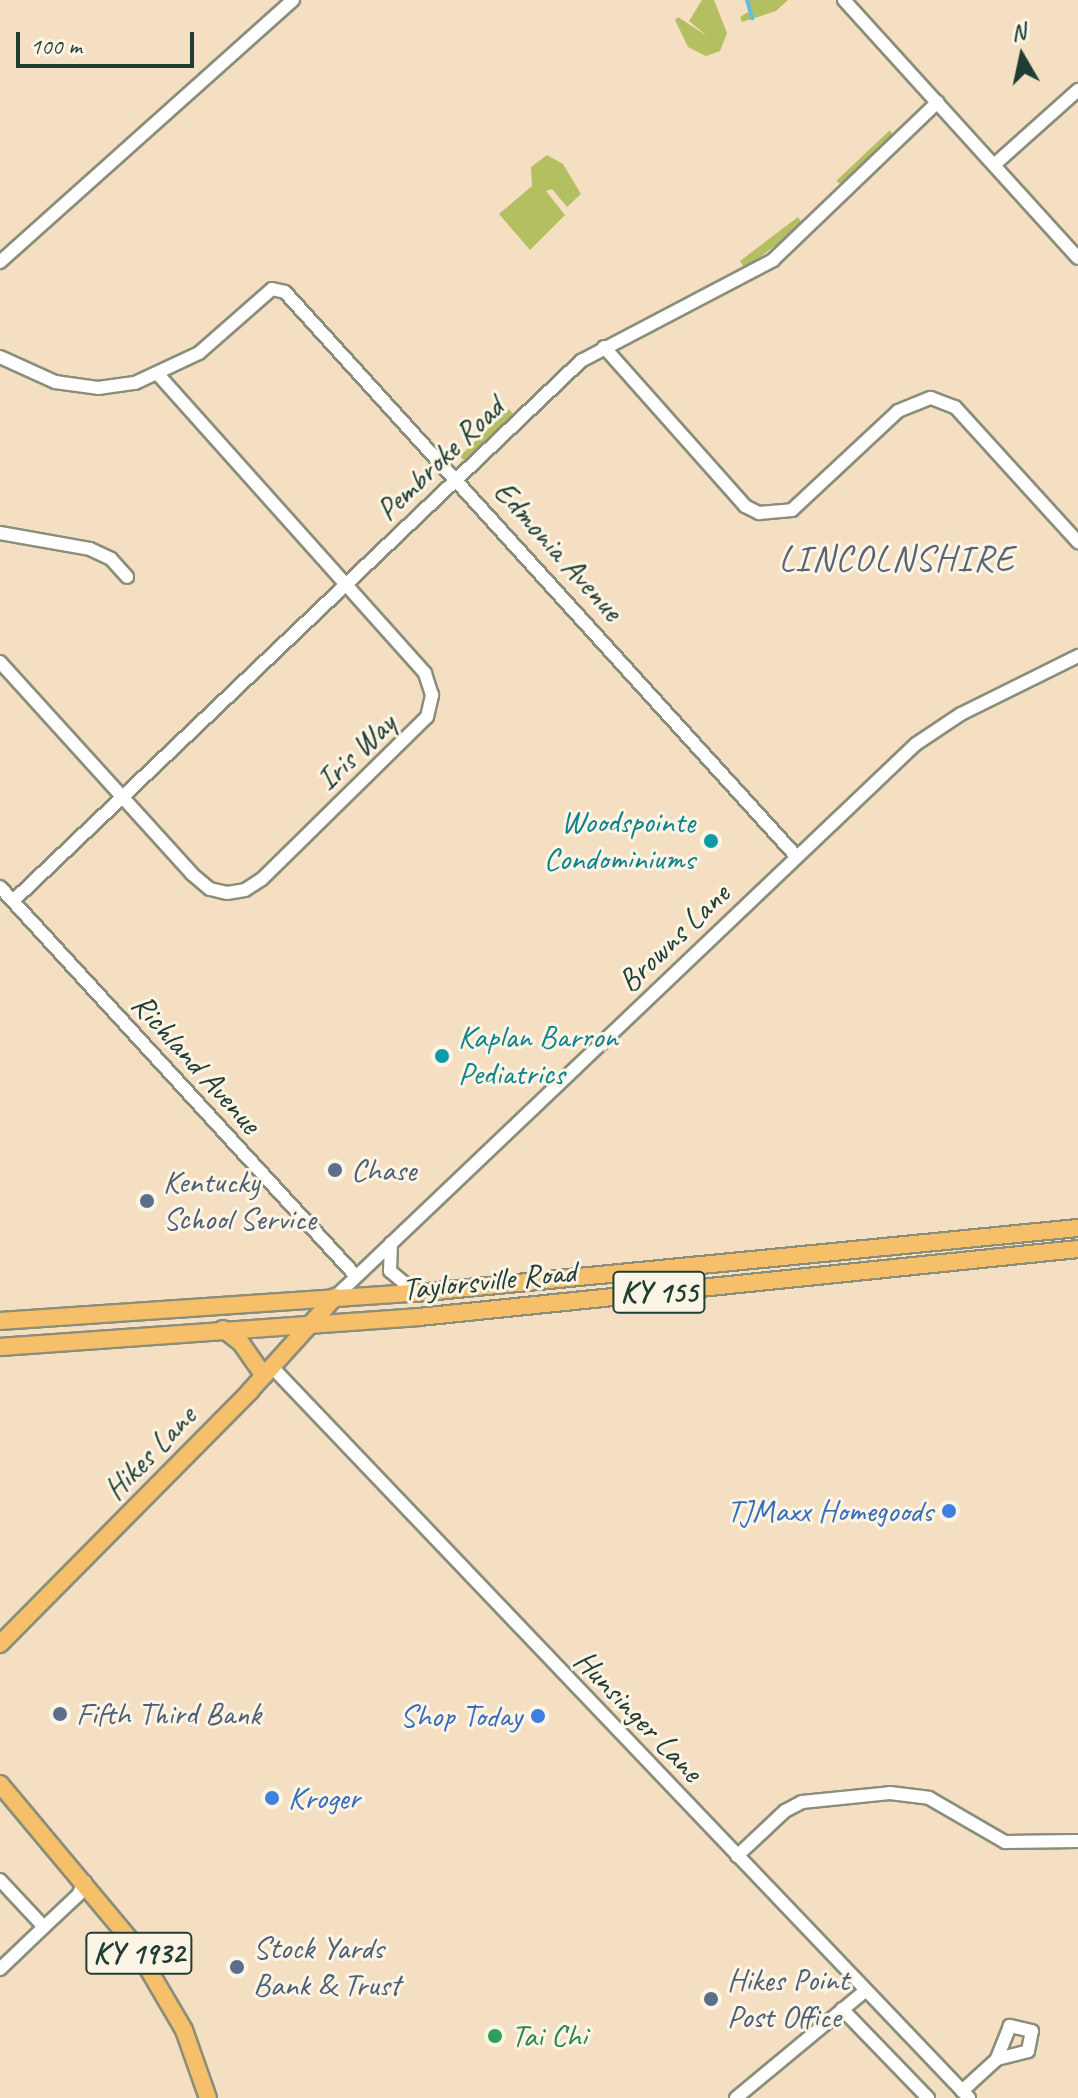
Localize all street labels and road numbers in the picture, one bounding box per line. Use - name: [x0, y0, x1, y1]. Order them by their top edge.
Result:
- street label: Pembroke Road: [368, 389, 512, 529]
- street label: Edmonia Avenue: [485, 473, 631, 629]
- street label: Iris Way: [308, 705, 404, 799]
- street label: Browns Lane: [610, 875, 738, 1001]
- street label: Richland Avenue: [123, 986, 269, 1142]
- street label: Taylorsville Road: [400, 1253, 578, 1309]
- road number: KY 155: [611, 1266, 707, 1318]
- street label: Hikes Lane: [95, 1397, 205, 1509]
- street label: Hunsinger Lane: [565, 1642, 711, 1790]
- road number: KY 1932: [85, 1927, 193, 1979]

